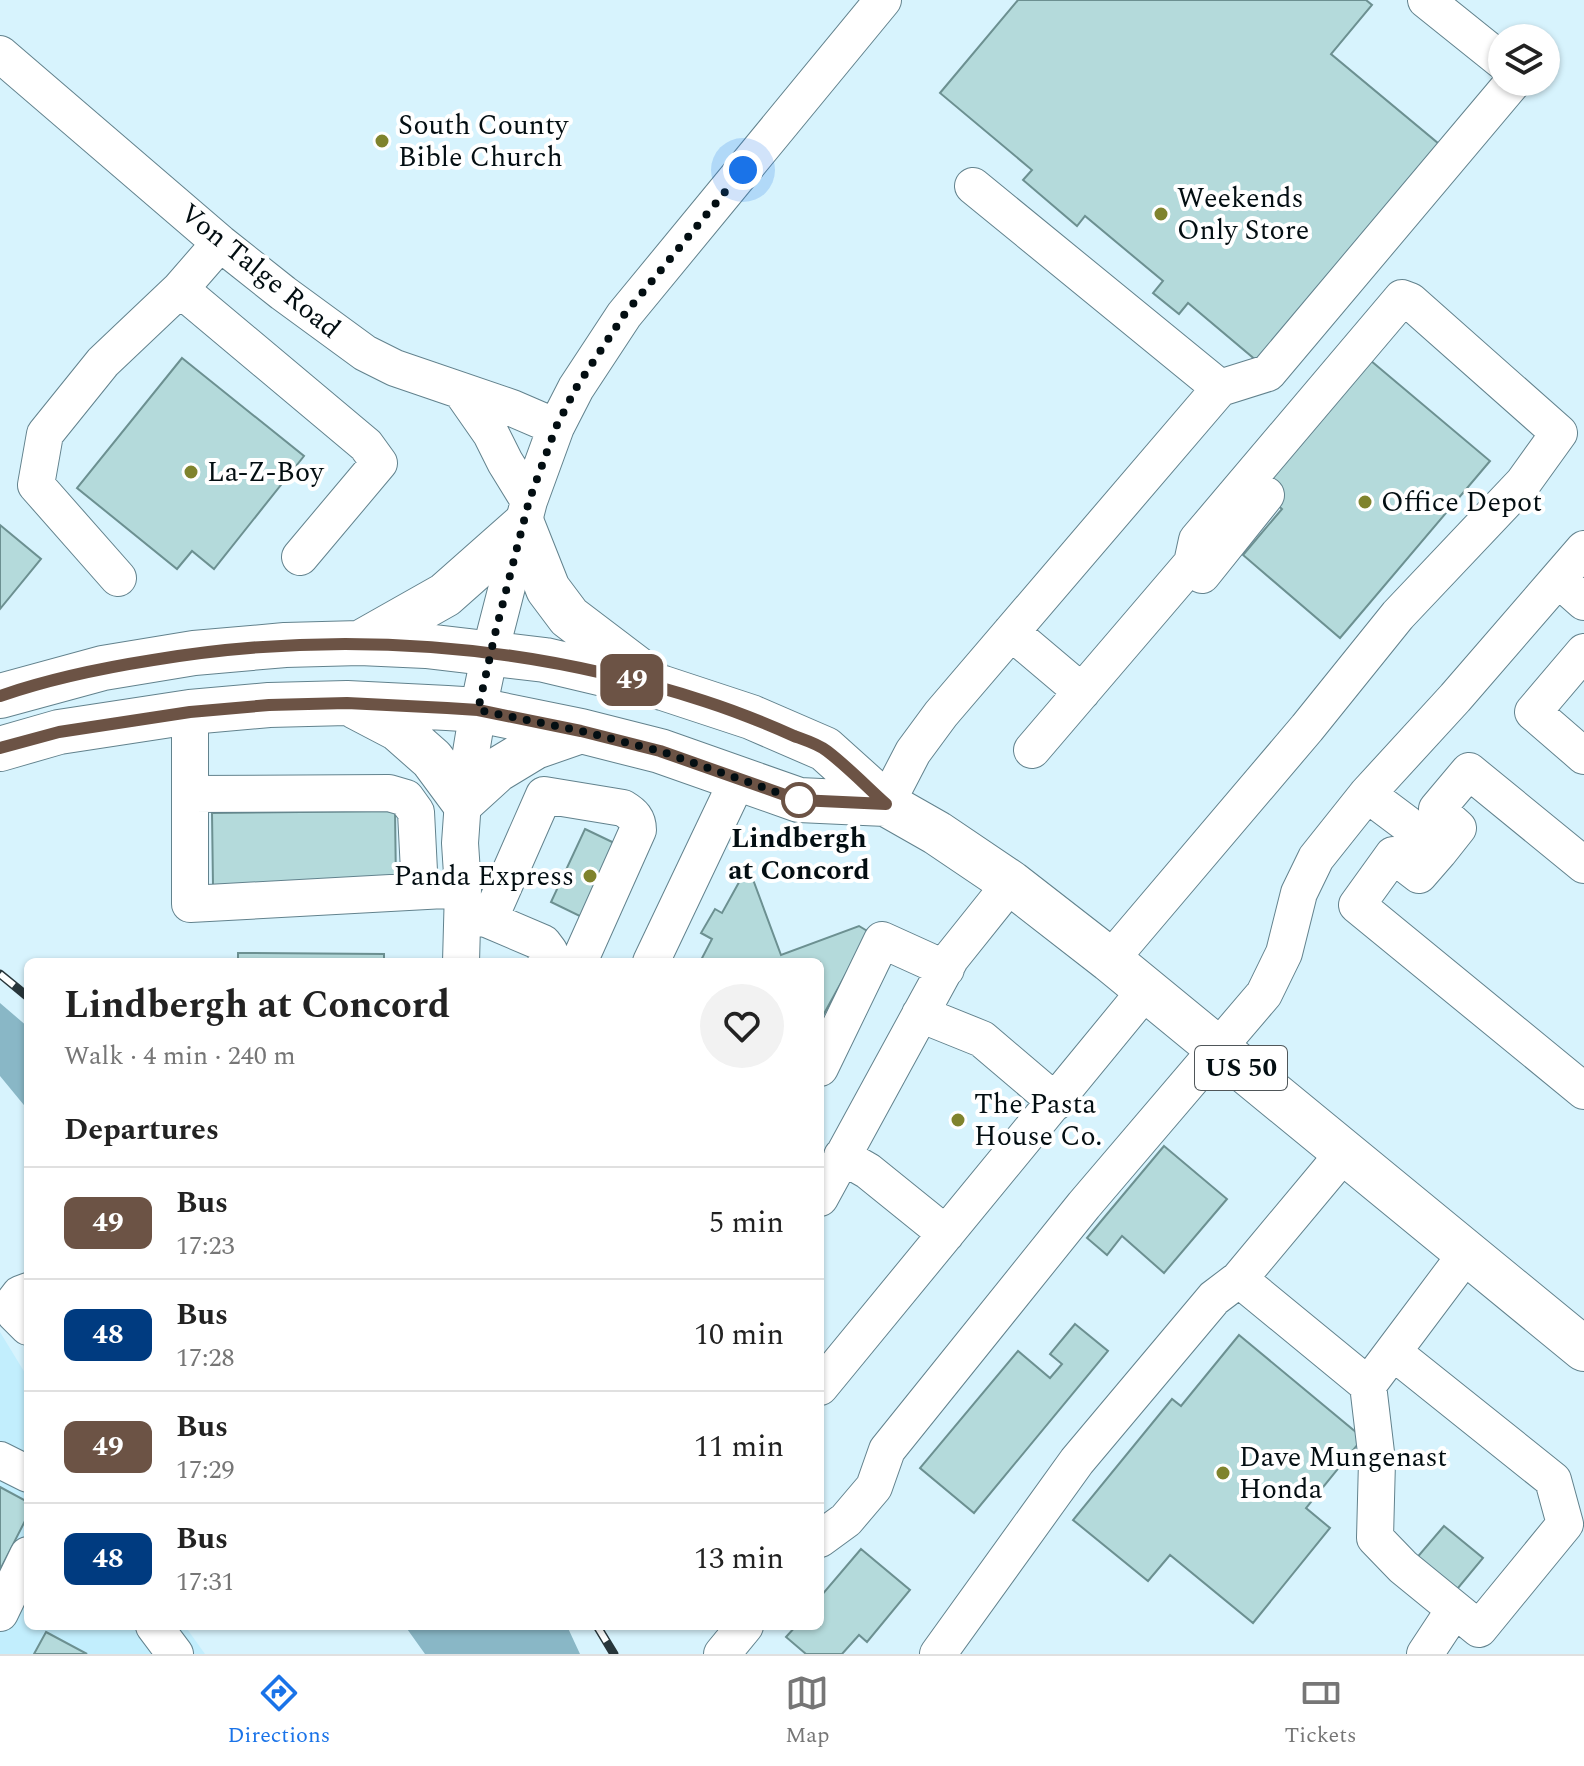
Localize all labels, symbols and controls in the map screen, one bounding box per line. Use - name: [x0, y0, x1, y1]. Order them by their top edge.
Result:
- map controls: [1488, 24, 1560, 96]
- button: layers: [1488, 24, 1560, 96]
- place label: South County Bible Church: [398, 104, 570, 179]
- marker: South County Bible Church: [373, 132, 391, 150]
- your location: [723, 150, 763, 190]
- place label: Weekends Only Store: [1177, 177, 1309, 252]
- street label: Von Talge Road: [170, 193, 350, 349]
- marker: Weekends Only Store: [1152, 205, 1170, 223]
- place label: La-Z-Boy: [207, 451, 325, 494]
- marker: La-Z-Boy: [182, 463, 200, 481]
- place label: Office Depot: [1381, 481, 1542, 524]
- marker: Office Depot: [1356, 493, 1374, 511]
- line badge: 49: [596, 654, 668, 706]
- text: 49: [616, 658, 648, 701]
- marker: Lindbergh at Concord: [782, 783, 816, 817]
- place label: Lindbergh at Concord: [728, 817, 870, 892]
- place label: Panda Express: [394, 855, 574, 898]
- marker: Panda Express: [581, 867, 599, 885]
- text: Lindbergh at Concord: [64, 977, 450, 1035]
- button: heart: [700, 984, 784, 1068]
- text: Walk · 4 min · 240 m: [64, 1036, 296, 1076]
- road number: US 50: [1195, 1046, 1287, 1090]
- place label: The Pasta House Co.: [974, 1083, 1102, 1158]
- text: Departures: [64, 1107, 219, 1153]
- marker: The Pasta House Co.: [949, 1111, 967, 1129]
- text: Bus: [176, 1180, 228, 1226]
- text: 5 min: [709, 1200, 784, 1246]
- text: 49: [92, 1201, 124, 1244]
- text: 17:23: [176, 1226, 235, 1266]
- text: Bus: [176, 1292, 228, 1338]
- text: 10 min: [694, 1312, 784, 1358]
- text: 48: [92, 1313, 124, 1356]
- text: 17:28: [176, 1338, 235, 1378]
- text: Bus: [176, 1404, 228, 1450]
- text: 11 min: [694, 1424, 784, 1470]
- text: 49: [92, 1425, 124, 1468]
- place label: Dave Mungenast Honda: [1239, 1436, 1447, 1511]
- text: 17:29: [176, 1450, 235, 1490]
- marker: Dave Mungenast Honda: [1214, 1464, 1232, 1482]
- text: Bus: [176, 1516, 228, 1562]
- text: 13 min: [694, 1536, 784, 1582]
- text: 48: [92, 1537, 124, 1580]
- text: 17:31: [176, 1562, 235, 1602]
- tab: Directions: [227, 1671, 330, 1752]
- tab: Map: [785, 1671, 830, 1752]
- tab: Tickets: [1284, 1671, 1357, 1752]

